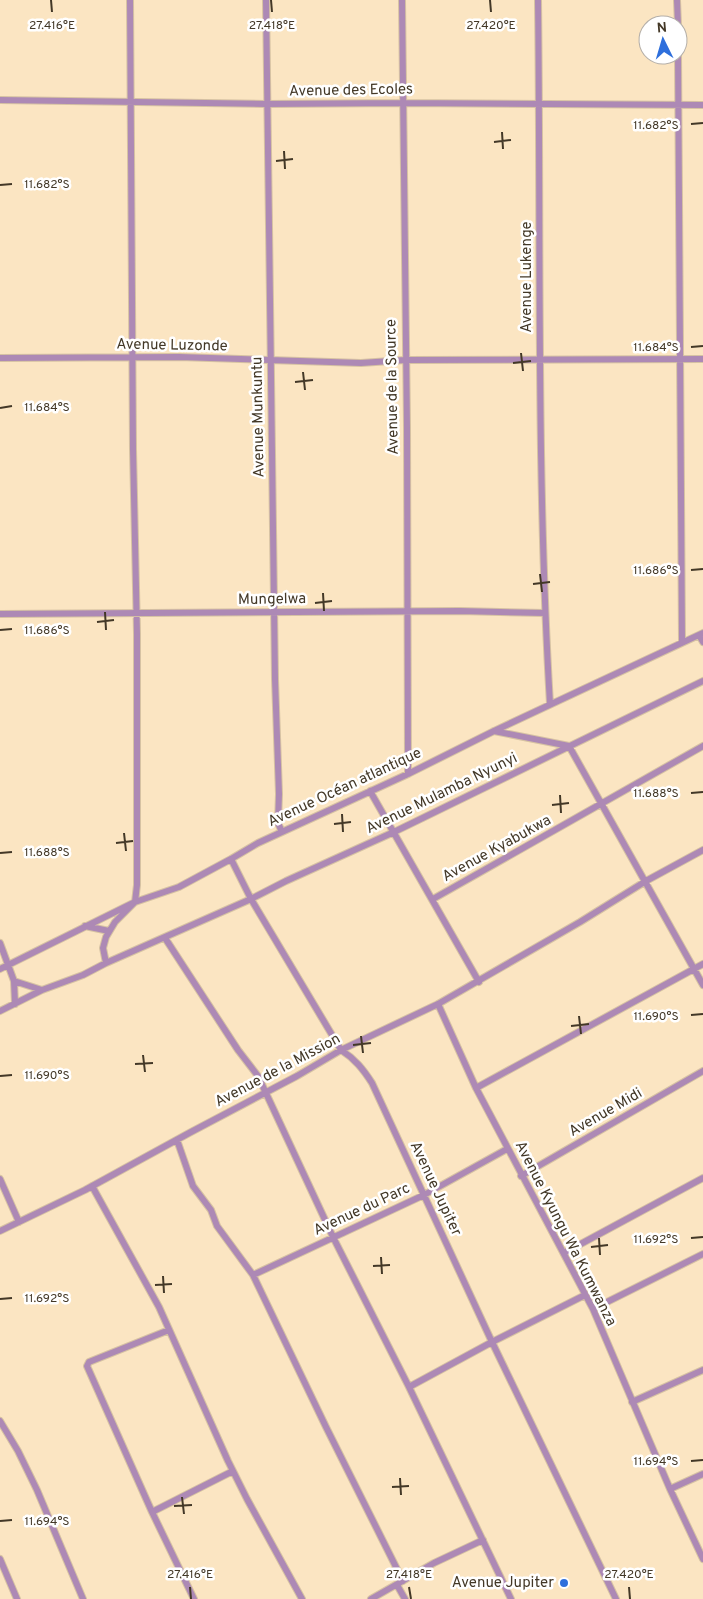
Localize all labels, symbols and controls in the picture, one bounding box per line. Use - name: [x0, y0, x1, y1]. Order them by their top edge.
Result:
- north arrow: [638, 15, 688, 65]
- text: 27.416°E: [29, 18, 75, 34]
- text: 27.418°E: [249, 18, 295, 34]
- text: 27.420°E: [466, 18, 516, 34]
- text: N: [656, 20, 668, 37]
- street label: Avenue des Ecoles: [289, 80, 413, 102]
- text: 11.682°S: [633, 118, 679, 134]
- text: 11.682°S: [24, 177, 70, 193]
- street label: Avenue Lukenge: [518, 221, 537, 333]
- street label: Avenue de la Source: [382, 319, 404, 455]
- street label: Avenue Luzonde: [116, 336, 228, 356]
- text: 11.684°S: [633, 340, 679, 356]
- street label: Avenue Munkuntu: [248, 356, 270, 478]
- text: 11.684°S: [24, 400, 70, 416]
- text: 11.686°S: [633, 563, 679, 579]
- street label: Mungelwa: [238, 590, 306, 610]
- text: 11.686°S: [24, 623, 70, 639]
- street label: Avenue Océan atlantique: [265, 744, 425, 832]
- street label: Avenue Mulamba Nyunyi: [363, 749, 521, 839]
- text: 11.688°S: [633, 786, 679, 802]
- street label: Avenue Kyabukwa: [439, 811, 555, 887]
- text: 11.688°S: [24, 845, 70, 861]
- text: 11.690°S: [633, 1009, 679, 1025]
- street label: Avenue de la Mission: [212, 1030, 344, 1112]
- text: 11.690°S: [24, 1068, 70, 1084]
- street label: Avenue Midi: [566, 1084, 646, 1142]
- street label: Avenue Kyungu Wa Kumwanza: [510, 1138, 620, 1330]
- street label: Avenue Jupiter: [405, 1139, 465, 1240]
- street label: Avenue du Parc: [311, 1179, 413, 1241]
- text: 11.692°S: [634, 1232, 678, 1248]
- text: 11.692°S: [25, 1291, 69, 1307]
- text: 11.694°S: [633, 1454, 679, 1470]
- text: 11.694°S: [24, 1514, 70, 1530]
- text: 27.416°E: [167, 1567, 213, 1583]
- text: 27.418°E: [386, 1567, 432, 1583]
- text: 27.420°E: [604, 1567, 654, 1583]
- place label: Avenue Jupiter: [452, 1574, 554, 1593]
- marker: Avenue Jupiter: [558, 1577, 570, 1589]

